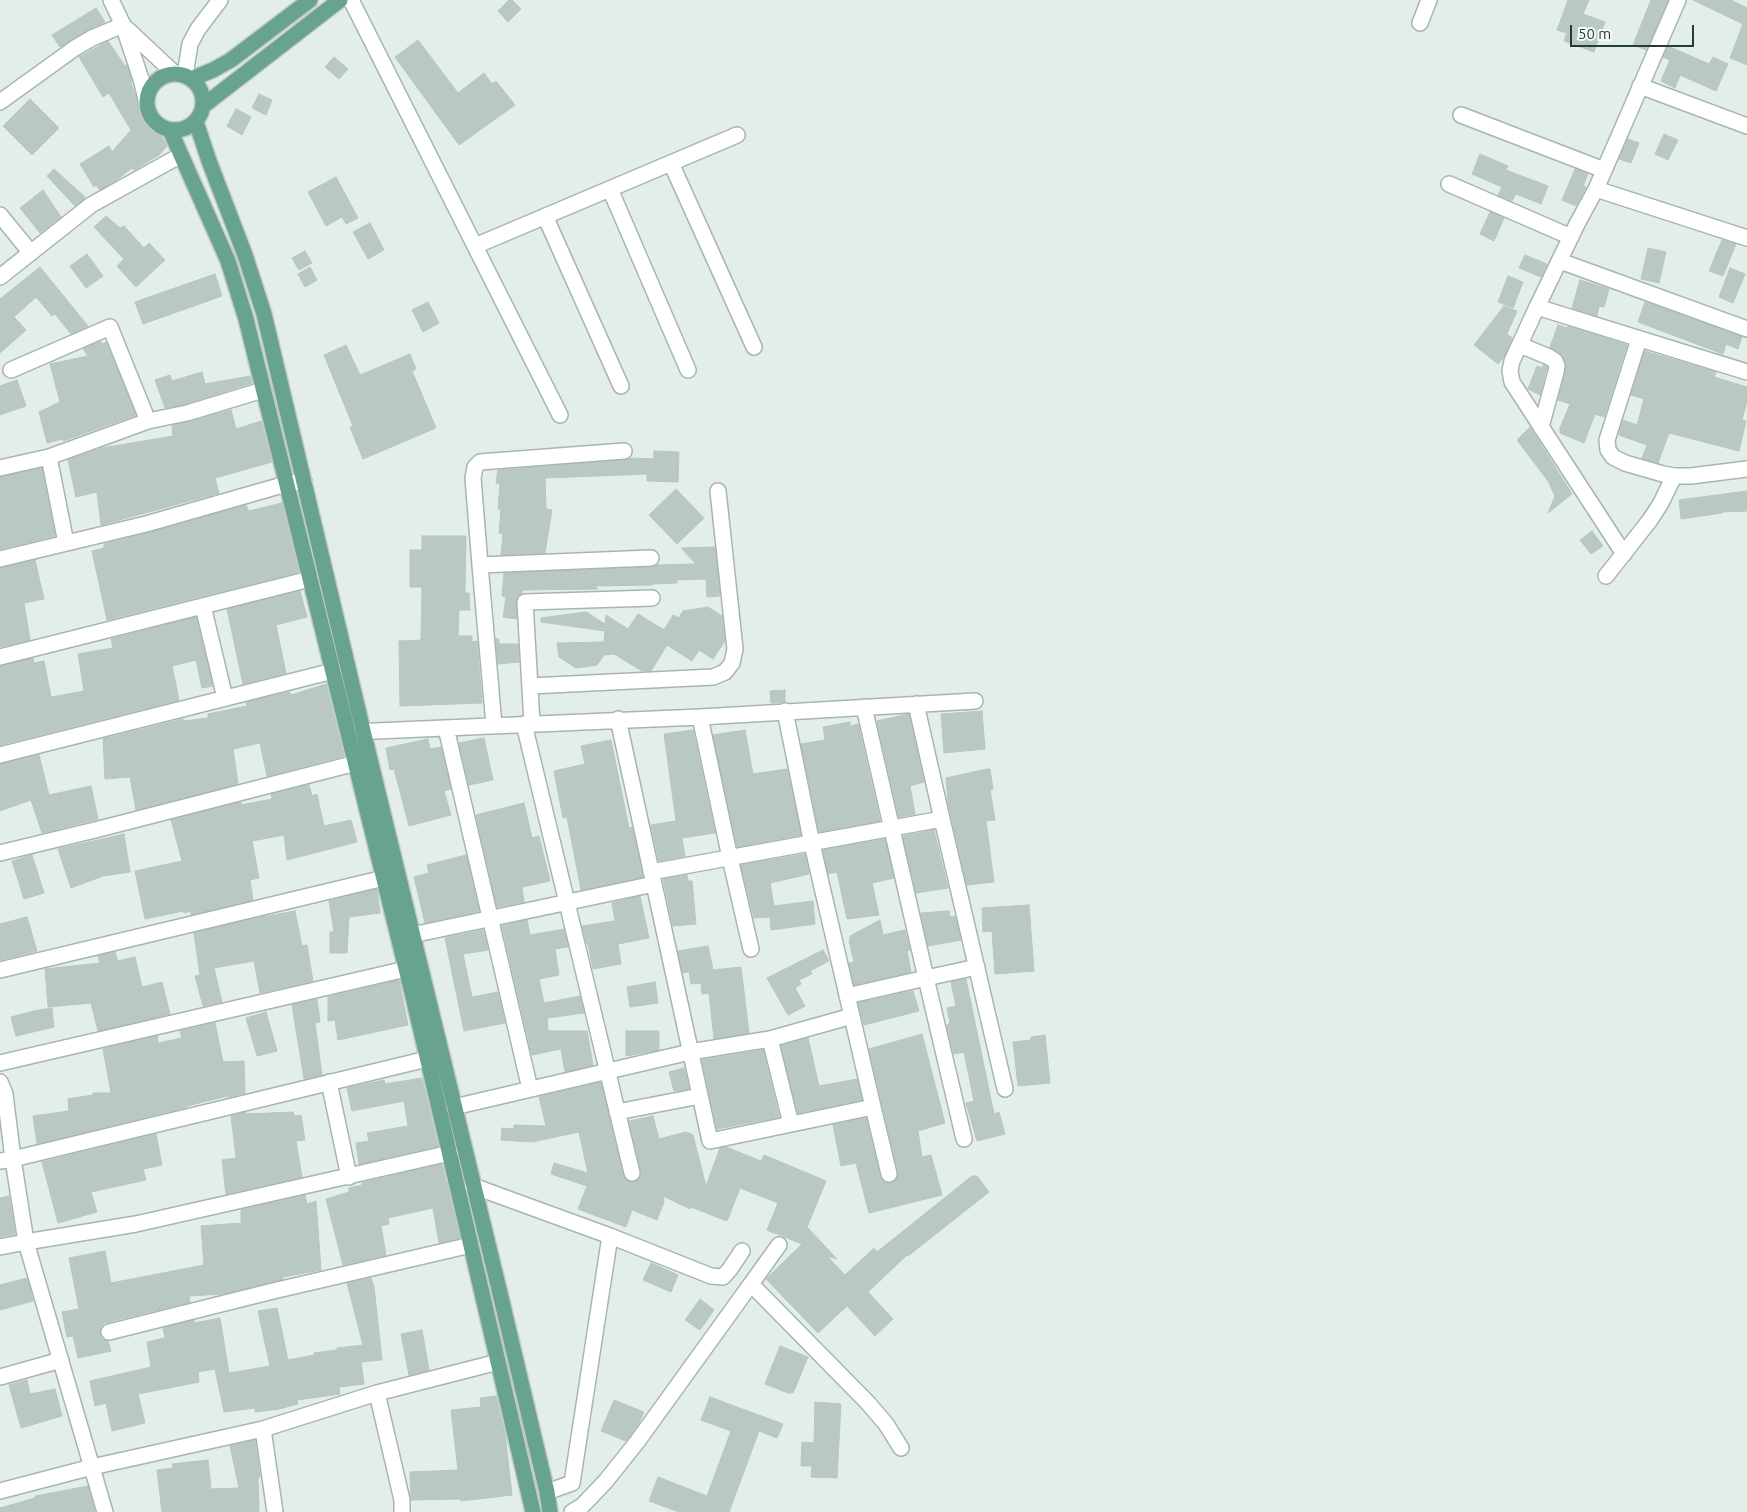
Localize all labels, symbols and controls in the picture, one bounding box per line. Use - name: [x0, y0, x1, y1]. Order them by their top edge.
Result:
- scale bar: [1572, 15, 1696, 47]
- text: 50 m: [1578, 25, 1611, 42]

